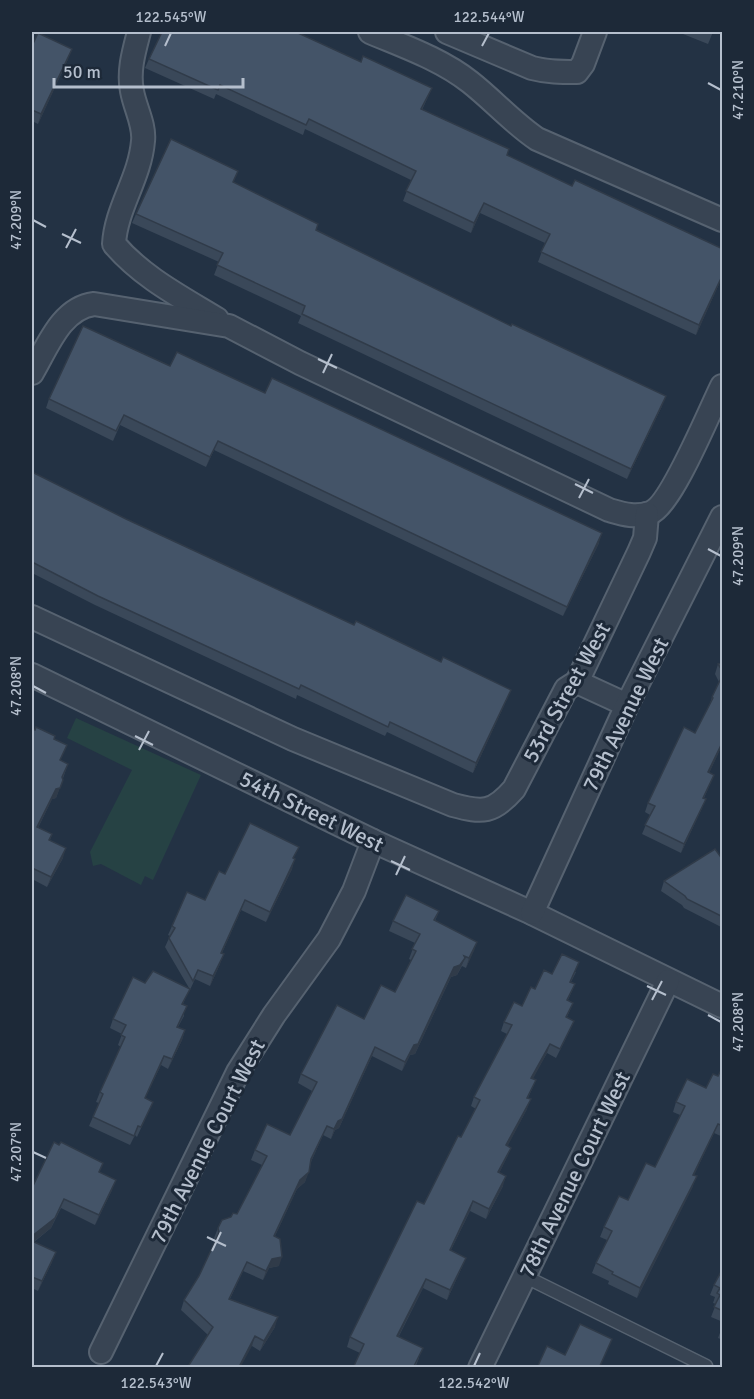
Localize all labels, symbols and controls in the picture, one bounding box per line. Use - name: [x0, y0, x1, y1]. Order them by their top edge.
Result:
- text: 122.545°W: [136, 8, 207, 26]
- text: 122.544°W: [454, 8, 525, 26]
- scale bar: [54, 51, 243, 89]
- text: 47.210°N: [729, 60, 747, 120]
- text: 50 m: [63, 61, 101, 83]
- text: 47.209°N: [7, 190, 25, 250]
- text: 47.209°N: [729, 526, 747, 586]
- street label: 53rd Street West: [517, 617, 616, 767]
- street label: 79th Avenue West: [576, 632, 675, 796]
- text: 47.208°N: [7, 656, 25, 716]
- street label: 54th Street West: [235, 765, 388, 858]
- text: 47.208°N: [729, 992, 747, 1052]
- street label: 79th Avenue Court West: [144, 1034, 271, 1248]
- street label: 78th Avenue Court West: [513, 1067, 636, 1282]
- text: 47.207°N: [7, 1122, 25, 1182]
- text: 122.543°W: [121, 1374, 192, 1392]
- text: 122.542°W: [439, 1374, 510, 1392]

